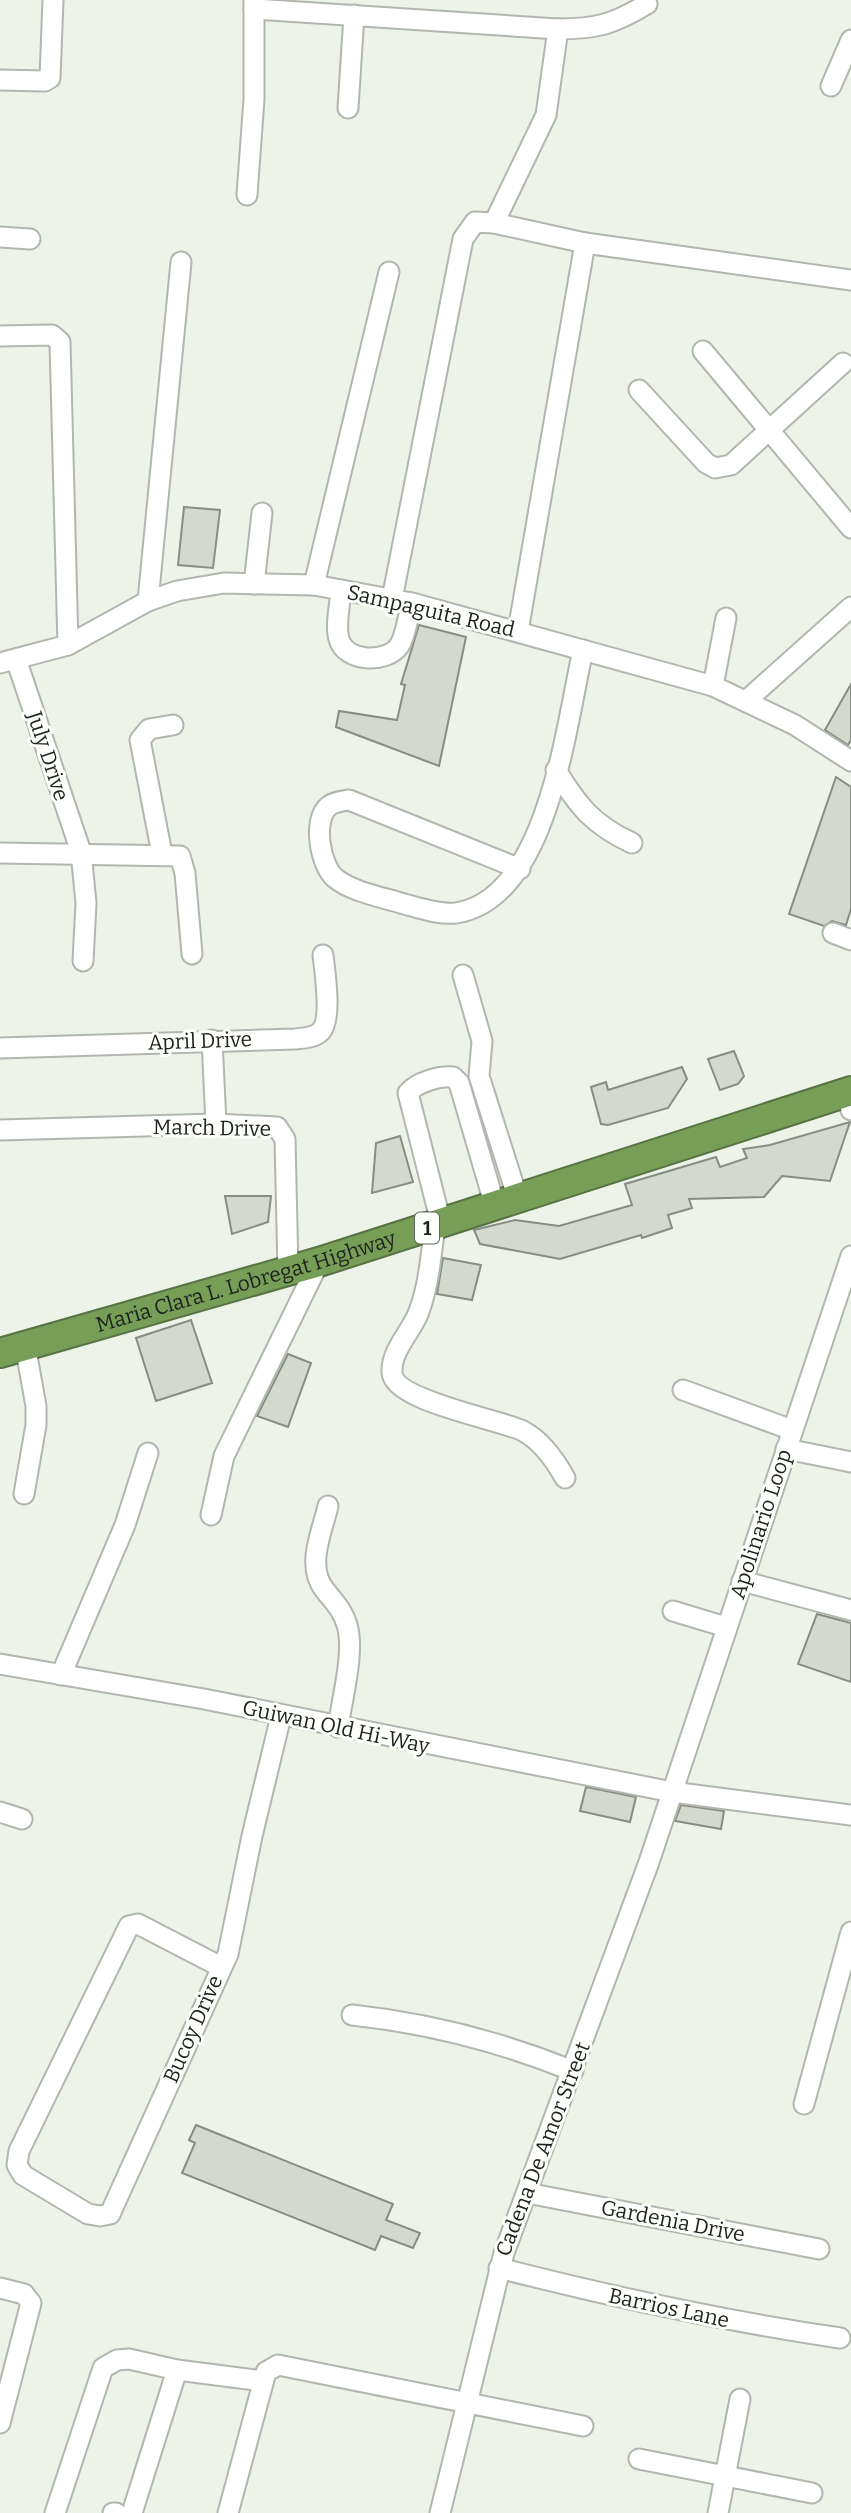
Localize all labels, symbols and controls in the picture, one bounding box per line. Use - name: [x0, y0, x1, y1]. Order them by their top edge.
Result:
- street label: Sampaguita Road: [345, 579, 517, 643]
- street label: July Drive: [21, 707, 75, 804]
- street label: April Drive: [147, 1026, 253, 1056]
- street label: March Drive: [153, 1114, 271, 1142]
- road number: 1: [415, 1212, 439, 1244]
- street label: Maria Clara L. Lobregat Highway: [93, 1225, 400, 1338]
- street label: Apolinario Loop: [725, 1446, 797, 1602]
- street label: Guiwan Old Hi-Way: [240, 1694, 433, 1760]
- street label: Bucoy Drive: [158, 1971, 228, 2087]
- street label: Cadena De Amor Street: [490, 2038, 596, 2260]
- street label: Gardenia Drive: [599, 2194, 747, 2248]
- street label: Barrios Lane: [606, 2283, 732, 2333]

